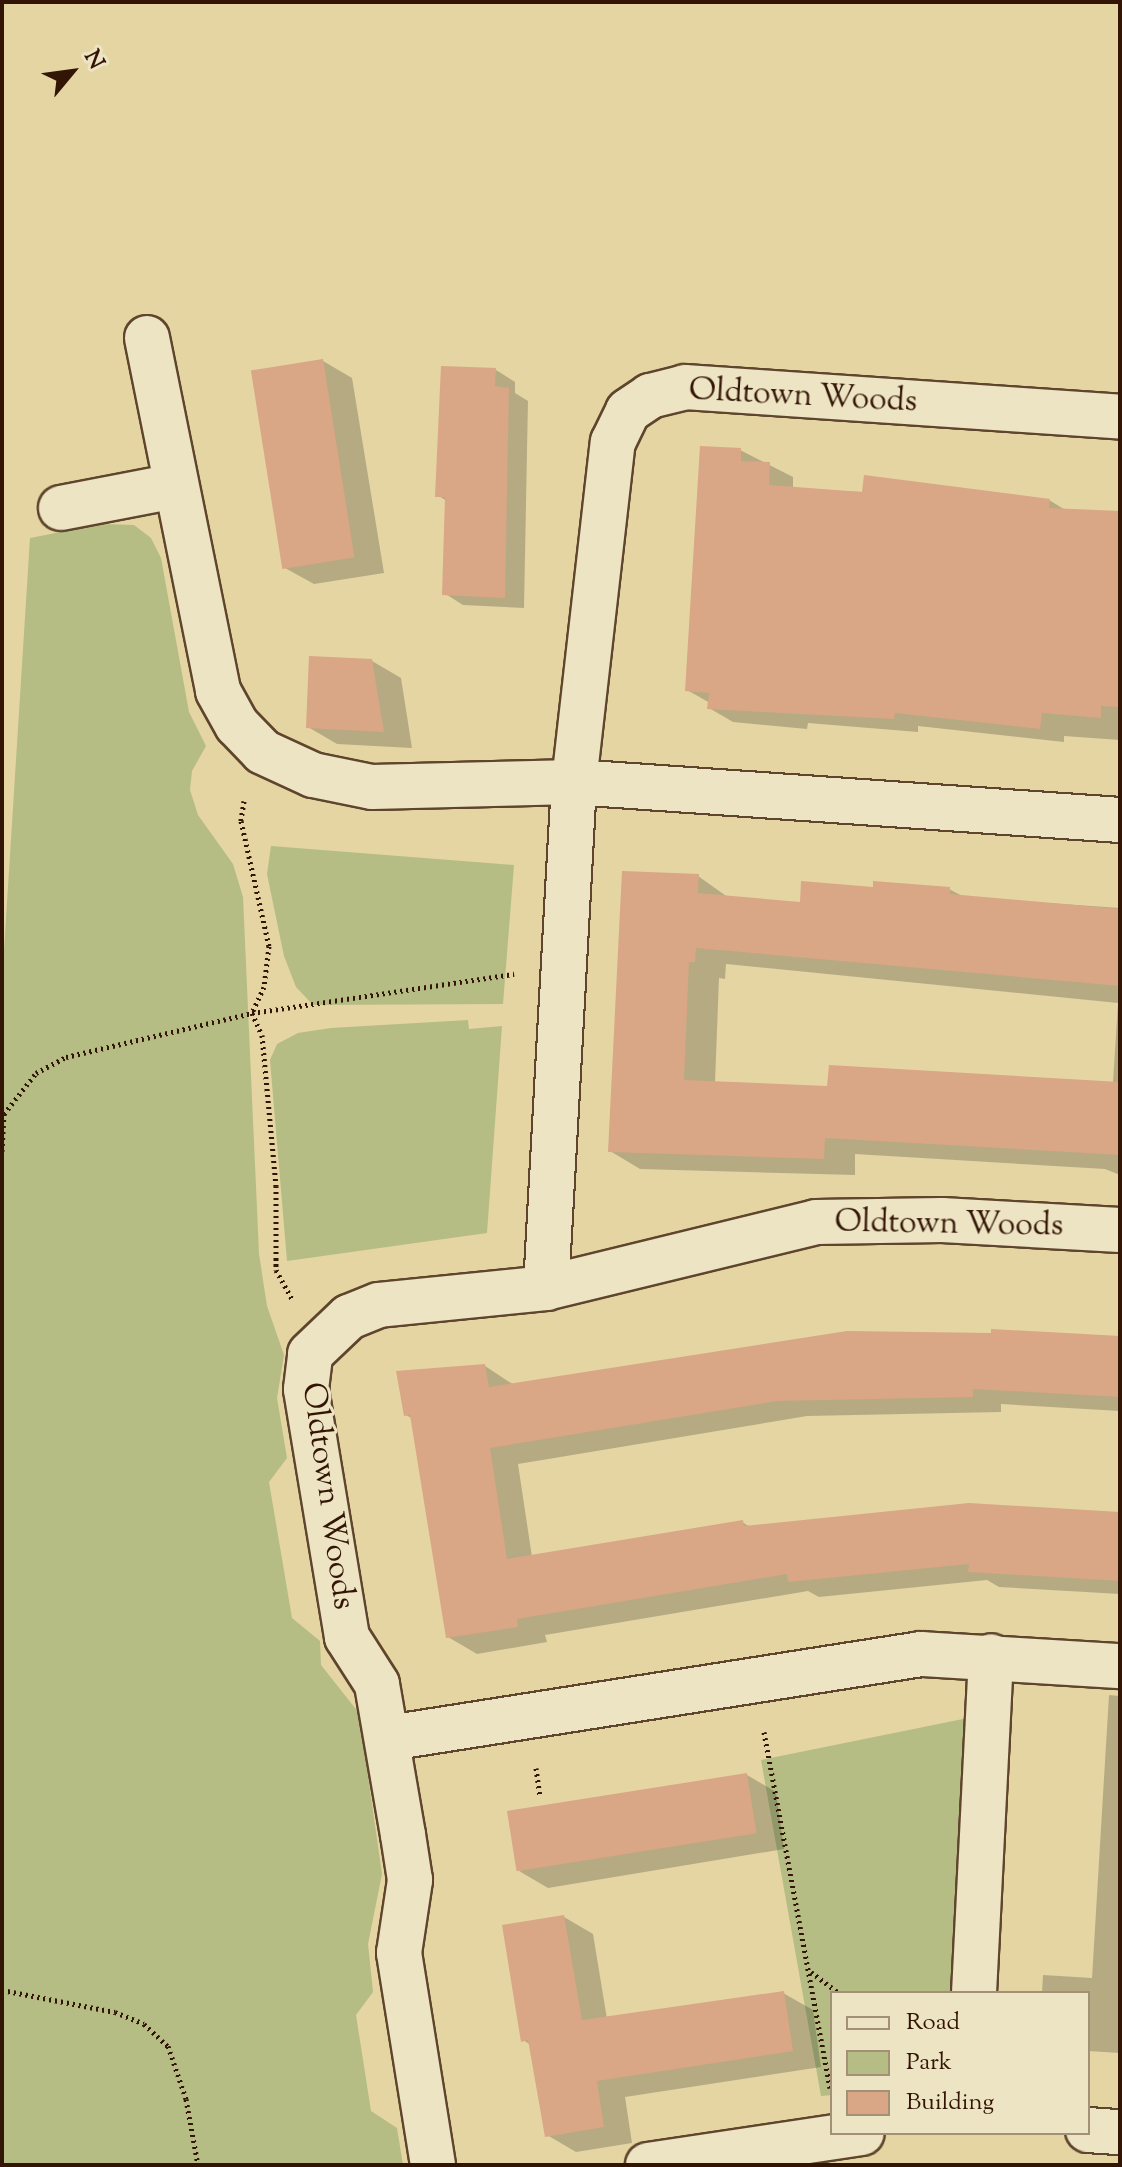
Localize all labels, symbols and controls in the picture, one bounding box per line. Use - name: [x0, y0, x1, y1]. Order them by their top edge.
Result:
- north arrow: [32, 32, 112, 112]
- text: N: [75, 45, 111, 76]
- street label: Oldtown Woods: [688, 372, 918, 422]
- street label: Oldtown Woods: [834, 1204, 1064, 1246]
- street label: Oldtown Woods: [292, 1380, 362, 1612]
- legend: [830, 1991, 1090, 2135]
- text: Road: [906, 2006, 960, 2040]
- text: Park: [906, 2046, 952, 2080]
- text: Building: [906, 2086, 994, 2120]

